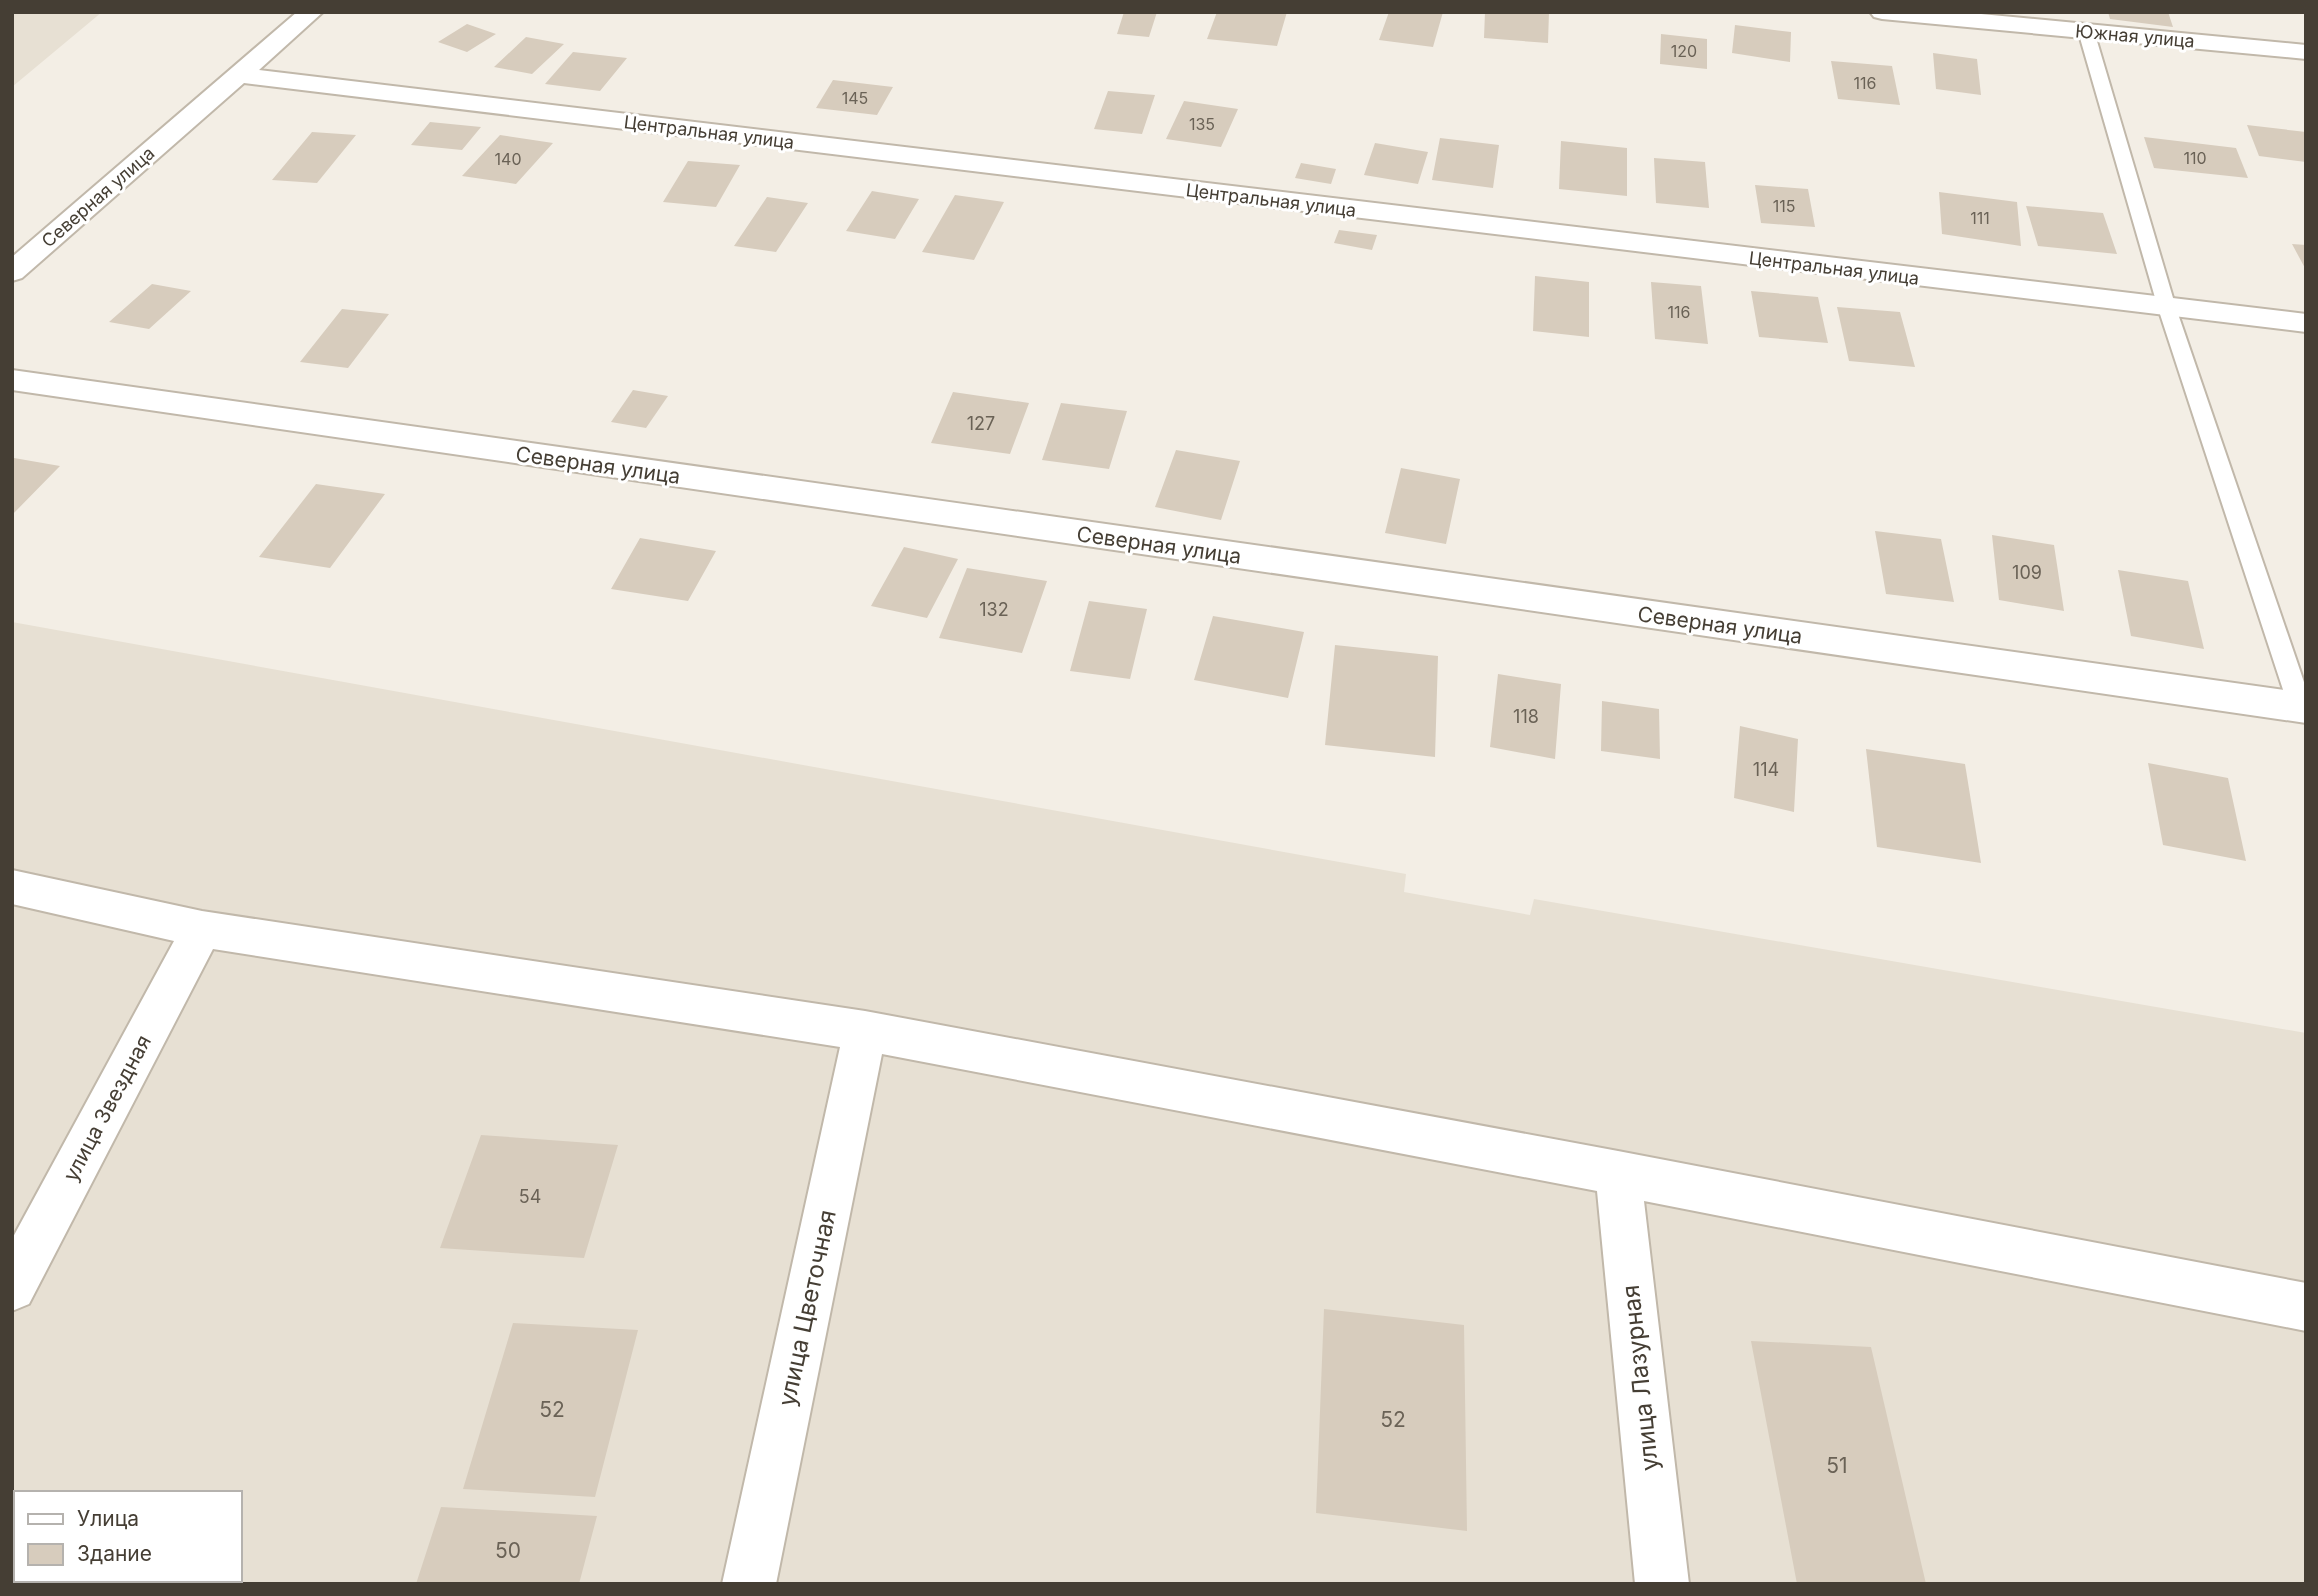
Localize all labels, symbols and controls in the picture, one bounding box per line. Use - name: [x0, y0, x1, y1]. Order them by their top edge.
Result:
- street label: Южная улица: [2074, 20, 2196, 52]
- house number: 120: [1671, 41, 1697, 61]
- house number: 116: [1854, 73, 1876, 93]
- house number: 145: [842, 88, 868, 108]
- street label: Центральная улица: [623, 111, 795, 153]
- house number: 135: [1189, 114, 1215, 134]
- street label: Северная улица: [37, 142, 159, 252]
- house number: 110: [2183, 148, 2207, 168]
- house number: 140: [495, 149, 521, 169]
- street label: Центральная улица: [1185, 179, 1357, 221]
- house number: 115: [1773, 196, 1795, 216]
- house number: 111: [1970, 208, 1990, 228]
- street label: Центральная улица: [1748, 247, 1920, 289]
- house number: 116: [1668, 302, 1690, 322]
- house number: 127: [967, 413, 995, 434]
- street label: Северная улица: [514, 441, 682, 489]
- street label: Северная улица: [1075, 521, 1243, 569]
- house number: 109: [2012, 562, 2042, 583]
- house number: 132: [979, 599, 1009, 620]
- street label: Северная улица: [1636, 601, 1804, 649]
- house number: 118: [1513, 706, 1539, 727]
- house number: 114: [1753, 759, 1779, 780]
- street label: улица Звездная: [58, 1031, 156, 1185]
- house number: 54: [519, 1186, 541, 1207]
- street label: улица Цветочная: [772, 1207, 842, 1409]
- street label: улица Лазурная: [1616, 1283, 1664, 1473]
- house number: 52: [539, 1397, 565, 1422]
- house number: 52: [1380, 1407, 1406, 1432]
- house number: 51: [1826, 1453, 1848, 1478]
- legend: [14, 1491, 242, 1582]
- text: Улица: [77, 1506, 139, 1531]
- house number: 50: [495, 1538, 521, 1563]
- text: Здание: [77, 1541, 152, 1566]

